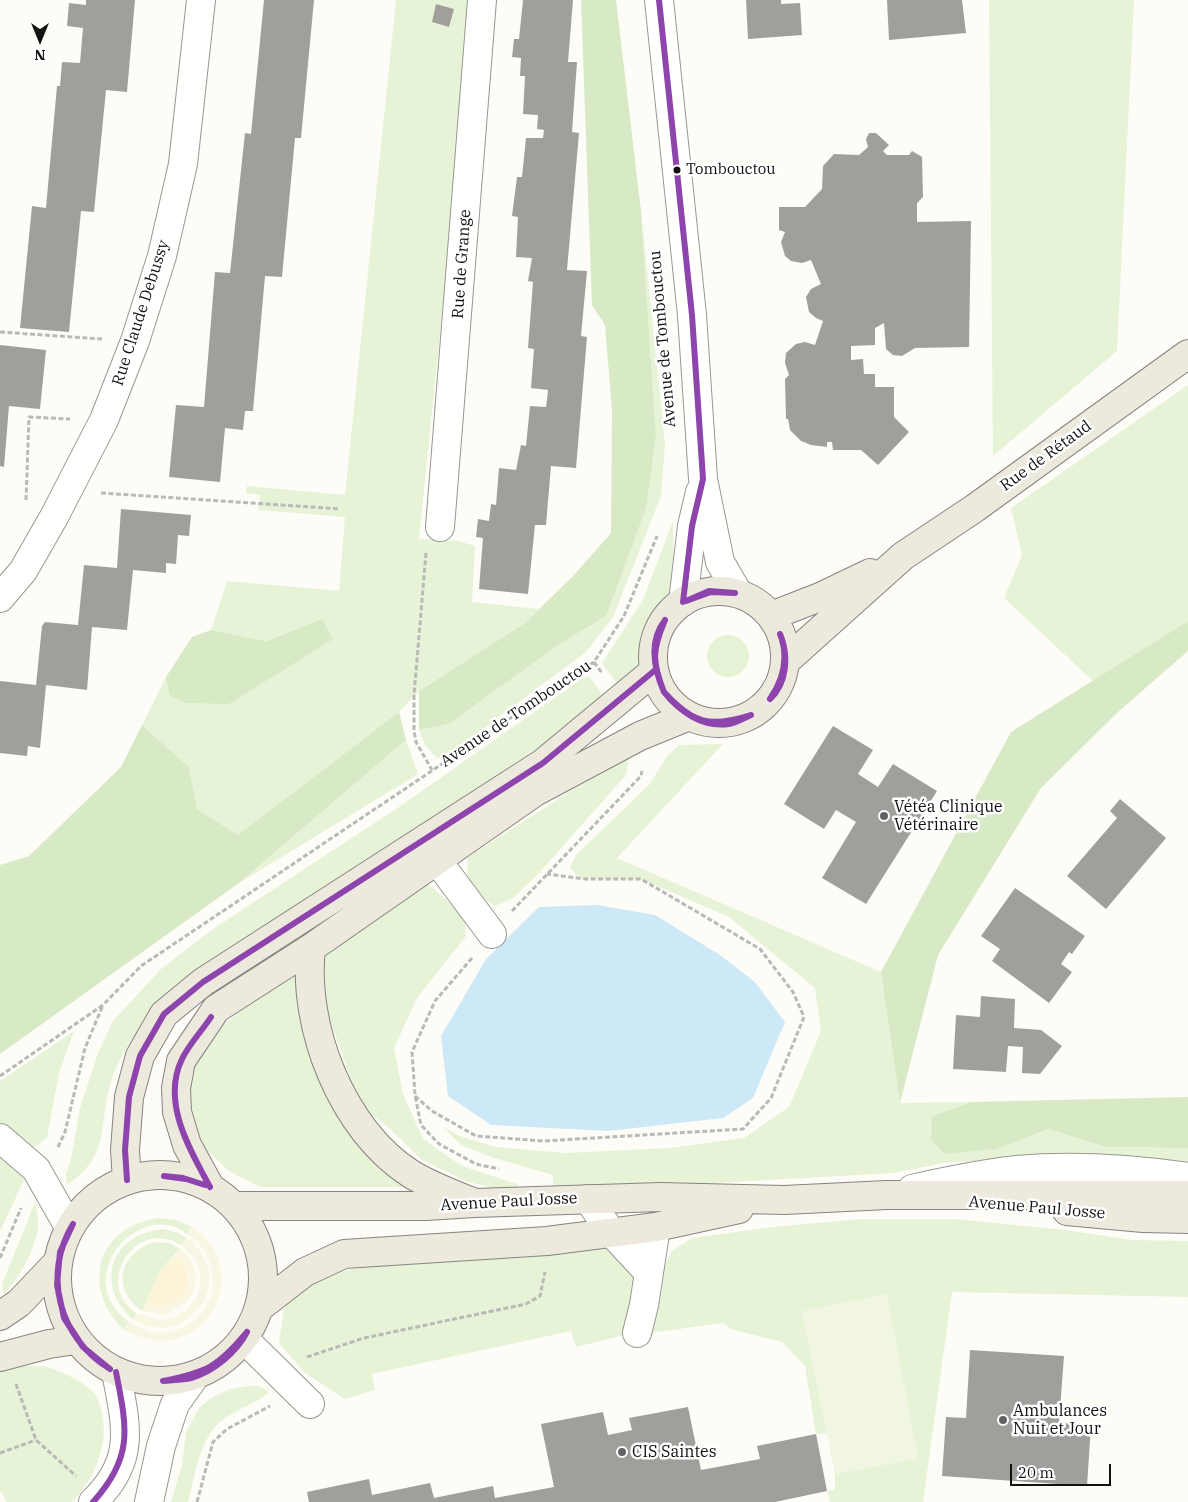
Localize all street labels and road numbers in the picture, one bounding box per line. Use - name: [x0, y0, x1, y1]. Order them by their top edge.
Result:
- street label: Rue de Grange: [449, 209, 475, 319]
- street label: Rue Claude Debussy: [108, 238, 174, 388]
- street label: Avenue de Tombouctou: [646, 250, 680, 428]
- street label: Rue de Rétaud: [997, 417, 1095, 495]
- street label: Avenue de Tombouctou: [437, 656, 595, 772]
- street label: Avenue Paul Josse: [440, 1189, 578, 1215]
- street label: Avenue Paul Josse: [968, 1192, 1106, 1224]

